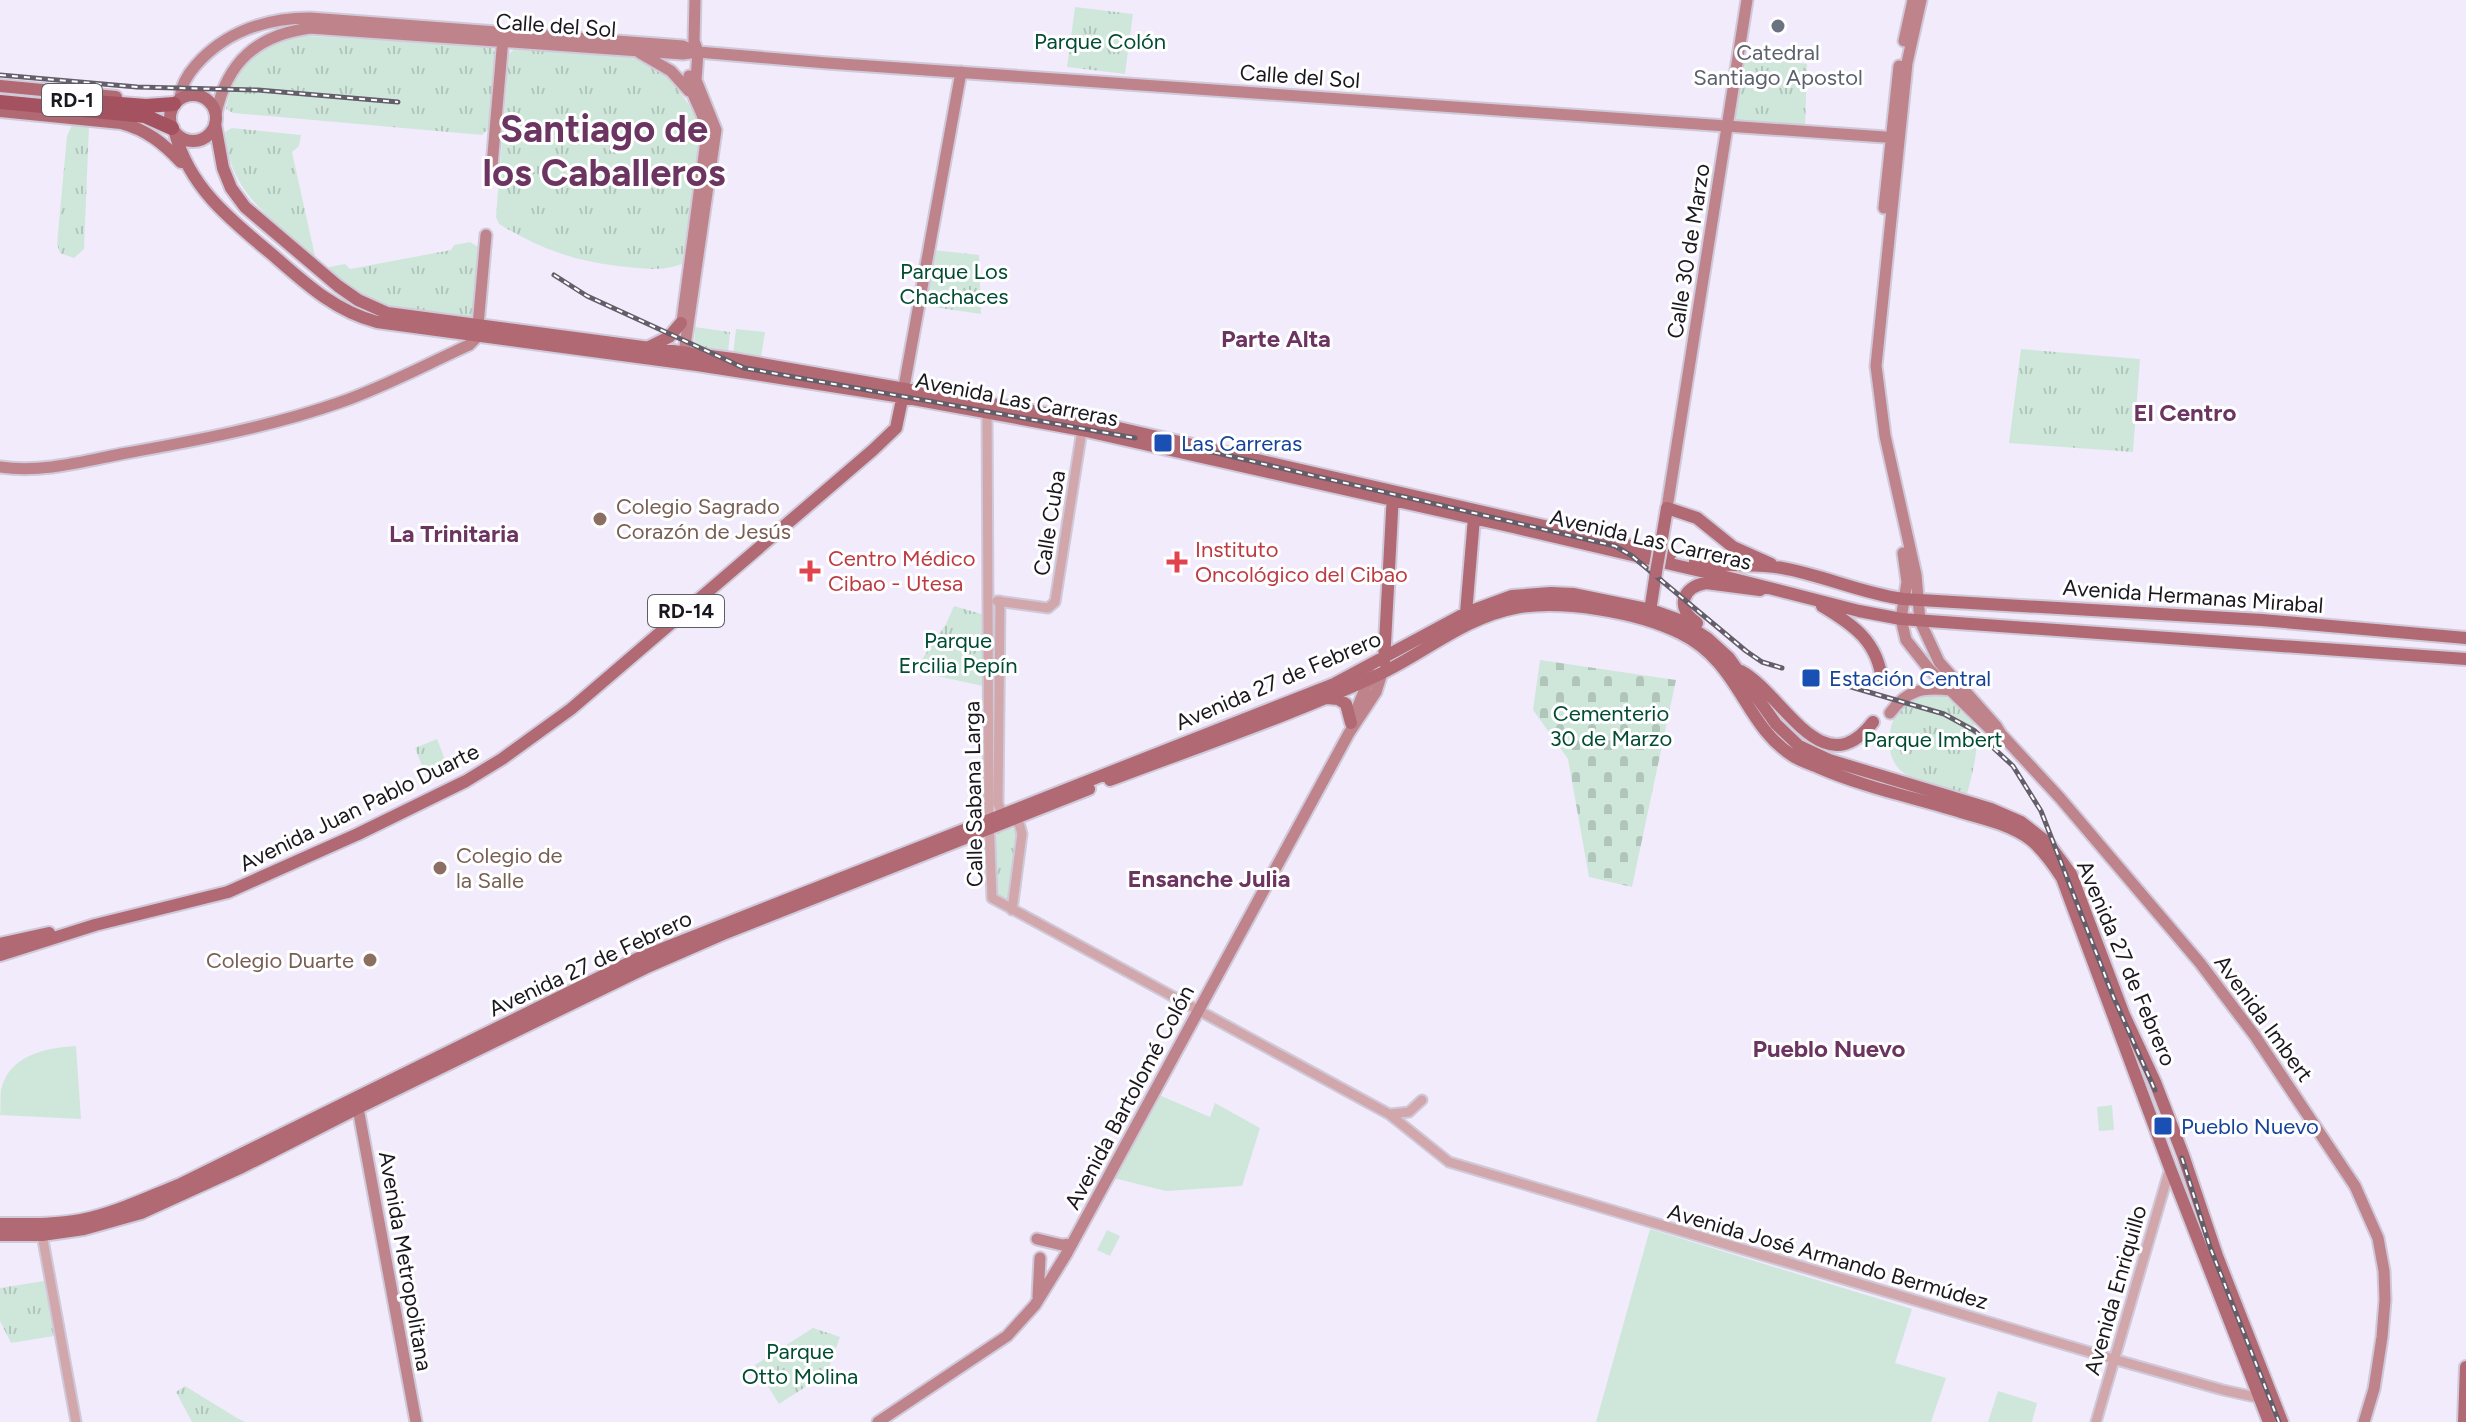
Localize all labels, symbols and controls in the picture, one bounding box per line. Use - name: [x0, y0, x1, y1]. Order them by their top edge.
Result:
- street label: Calle del Sol: [495, 8, 617, 43]
- marker: Catedral Santiago Apostol: [1769, 17, 1787, 35]
- park label: Parque Colón: [1034, 28, 1166, 55]
- place label: Catedral Santiago Apostol: [1693, 39, 1863, 91]
- street label: Calle del Sol: [1239, 59, 1361, 94]
- road number: RD-1: [42, 84, 102, 116]
- district label: Santiago de los Caballeros: [483, 106, 725, 196]
- street label: Calle 30 de Marzo: [1661, 162, 1716, 341]
- park label: Parque Los Chachaces: [900, 258, 1008, 310]
- district label: Parte Alta: [1221, 324, 1331, 353]
- street label: Avenida Las Carreras: [913, 367, 1121, 432]
- district label: El Centro: [2134, 398, 2236, 427]
- place label: Las Carreras: [1181, 430, 1302, 457]
- marker: Las Carreras: [1152, 432, 1174, 454]
- street label: Calle Cuba: [1028, 468, 1071, 578]
- place label: Colegio Sagrado Corazón de Jesús: [616, 493, 791, 545]
- street label: Avenida Las Carreras: [1547, 503, 1754, 576]
- marker: Colegio Sagrado Corazón de Jesús: [591, 510, 609, 528]
- district label: La Trinitaria: [389, 519, 519, 548]
- place label: Instituto Oncológico del Cibao: [1195, 536, 1408, 588]
- place label: Centro Médico Cibao - Utesa: [828, 545, 975, 597]
- marker: Instituto Oncológico del Cibao: [1166, 551, 1188, 573]
- marker: Centro Médico Cibao - Utesa: [799, 560, 821, 582]
- street label: Avenida Hermanas Mirabal: [2062, 574, 2324, 619]
- road number: RD-14: [648, 595, 724, 627]
- street label: Avenida 27 de Febrero: [1171, 625, 1385, 736]
- park label: Parque Ercilia Pepín: [899, 627, 1017, 679]
- place label: Estación Central: [1829, 665, 1991, 692]
- marker: Estación Central: [1800, 667, 1822, 689]
- park label: Cementerio 30 de Marzo: [1550, 700, 1672, 752]
- street label: Calle Sabana Larga: [958, 701, 989, 887]
- park label: Parque Imbert: [1864, 726, 2002, 753]
- street label: Avenida Juan Pablo Duarte: [235, 738, 483, 877]
- place label: Colegio de la Salle: [456, 842, 563, 894]
- street label: Avenida 27 de Febrero: [2071, 856, 2182, 1070]
- marker: Colegio de la Salle: [431, 859, 449, 877]
- district label: Ensanche Julia: [1127, 864, 1291, 893]
- street label: Avenida 27 de Febrero: [484, 905, 696, 1022]
- place label: Colegio Duarte: [206, 947, 354, 974]
- street label: Avenida Imbert: [2209, 950, 2319, 1087]
- marker: Colegio Duarte: [361, 951, 379, 969]
- street label: Avenida Bartolomé Colón: [1059, 980, 1200, 1214]
- district label: Pueblo Nuevo: [1752, 1034, 1906, 1063]
- place label: Pueblo Nuevo: [2181, 1113, 2319, 1140]
- marker: Pueblo Nuevo: [2152, 1115, 2174, 1137]
- street label: Avenida Metropolitana: [373, 1149, 438, 1373]
- street label: Avenida José Armando Bermúdez: [1665, 1198, 1991, 1315]
- street label: Avenida Enriquillo: [2078, 1202, 2153, 1378]
- park label: Parque Otto Molina: [742, 1338, 858, 1390]

